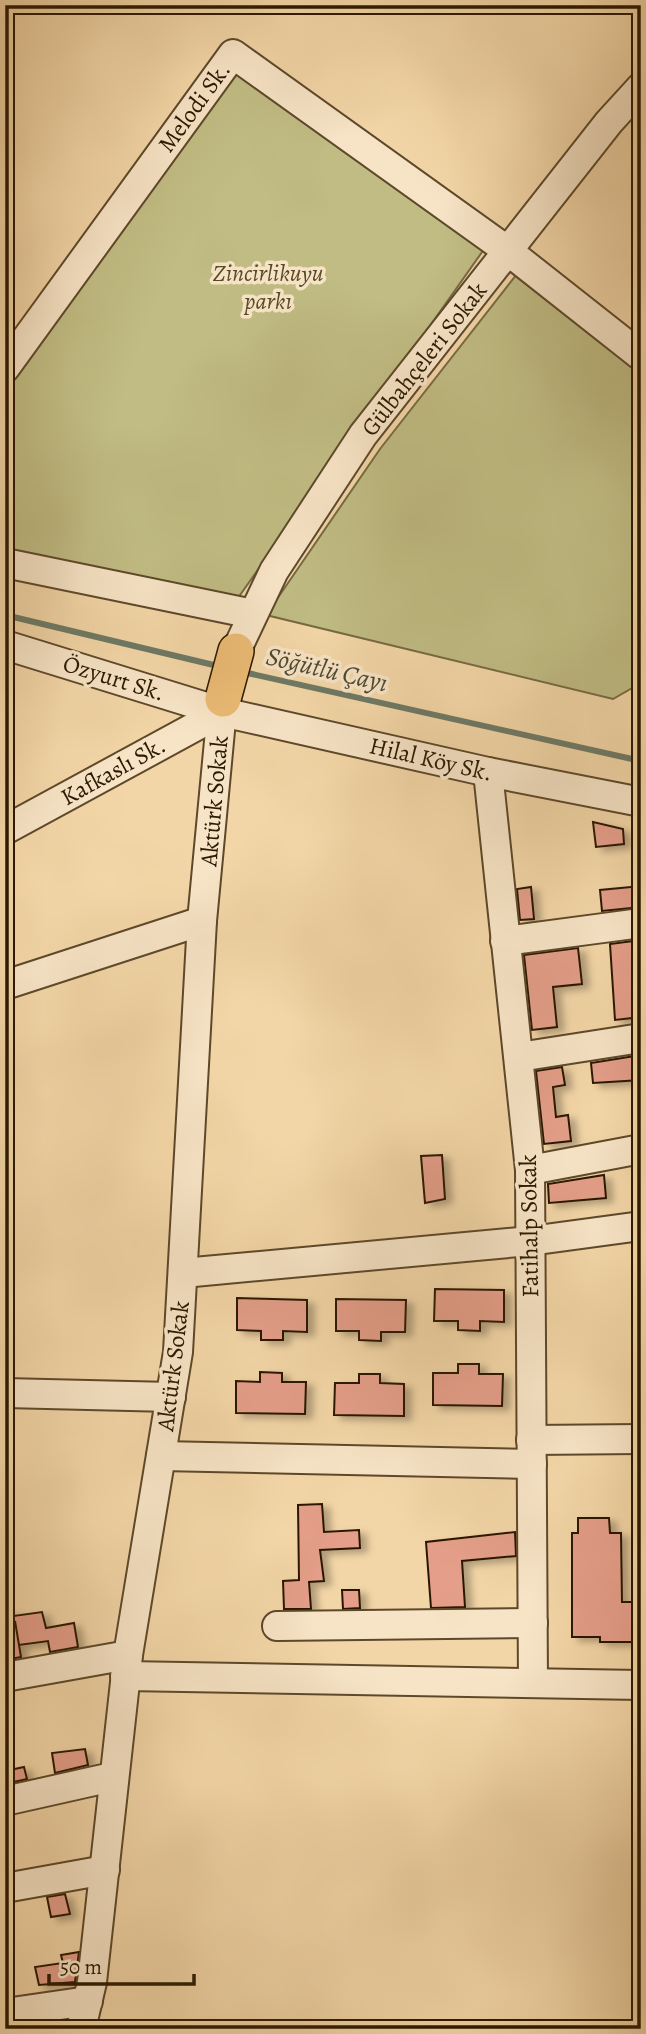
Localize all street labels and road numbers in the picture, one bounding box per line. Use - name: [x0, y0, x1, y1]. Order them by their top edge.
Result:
- street label: Melodi Sk.: [150, 55, 238, 159]
- street label: Gülbahçeleri Sokak: [354, 275, 494, 443]
- street label: Özyurt Sk.: [59, 647, 169, 709]
- street label: Kafkaslı Sk.: [55, 729, 171, 813]
- street label: Hilal Köy Sk.: [366, 729, 496, 789]
- street label: Aktürk Sokak: [192, 734, 236, 869]
- street label: Fatihalp Sokak: [512, 1154, 546, 1298]
- street label: Aktürk Sokak: [149, 1299, 197, 1434]

